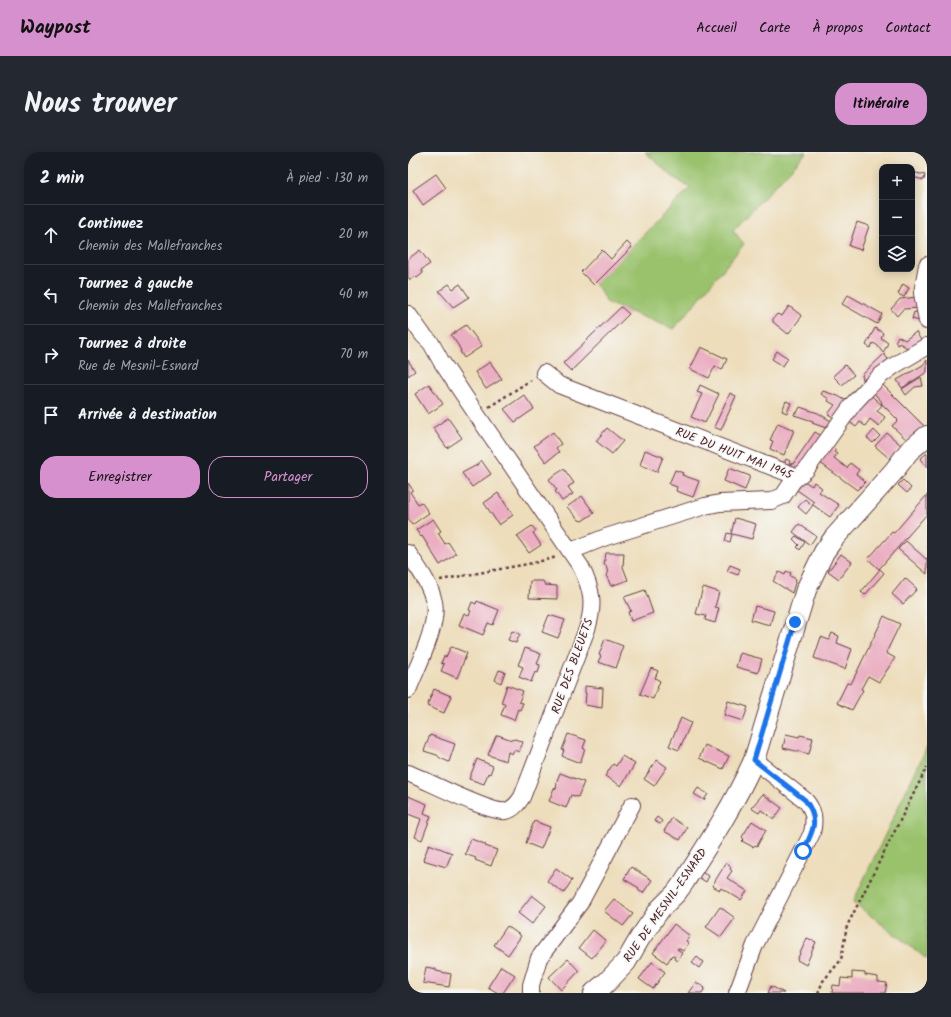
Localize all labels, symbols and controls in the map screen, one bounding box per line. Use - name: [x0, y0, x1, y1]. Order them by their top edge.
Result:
- text: Waypost: [20, 13, 91, 43]
- text: Accueil: [696, 17, 737, 39]
- text: Carte: [759, 17, 790, 39]
- text: À propos: [812, 17, 863, 39]
- text: Contact: [885, 17, 931, 39]
- text: Nous trouver: [24, 82, 177, 127]
- button: Itinéraire: [835, 83, 927, 125]
- map controls: [879, 164, 915, 272]
- button: +: [879, 164, 915, 200]
- text: 2 min: [40, 165, 84, 192]
- text: À pied · 130 m: [286, 168, 368, 189]
- button: −: [879, 200, 915, 236]
- text: Continuez: [78, 212, 143, 236]
- icon: ahead: [40, 224, 62, 246]
- text: 20 m: [338, 224, 368, 245]
- text: Chemin des Mallefranches: [78, 236, 222, 257]
- button: layers: [879, 236, 915, 272]
- text: Tournez à gauche: [78, 272, 193, 296]
- icon: left: [40, 284, 62, 306]
- text: 40 m: [339, 284, 368, 305]
- text: Chemin des Mallefranches: [78, 296, 222, 317]
- text: Tournez à droite: [78, 332, 186, 356]
- icon: right: [40, 344, 62, 366]
- text: 70 m: [340, 344, 368, 365]
- text: Rue de Mesnil-Esnard: [78, 356, 198, 377]
- text: Arrivée à destination: [78, 403, 217, 427]
- icon: arrive: [40, 404, 62, 426]
- street label: RUE DU HUIT MAI 1945: [673, 422, 797, 485]
- button: Enregistrer: [40, 456, 200, 498]
- button: Partager: [208, 456, 368, 498]
- route end: [786, 613, 804, 631]
- street label: RUE DES BLEUETS: [546, 615, 599, 716]
- route start: [794, 842, 812, 860]
- street label: RUE DE MESNIL-ESNARD: [619, 844, 712, 966]

